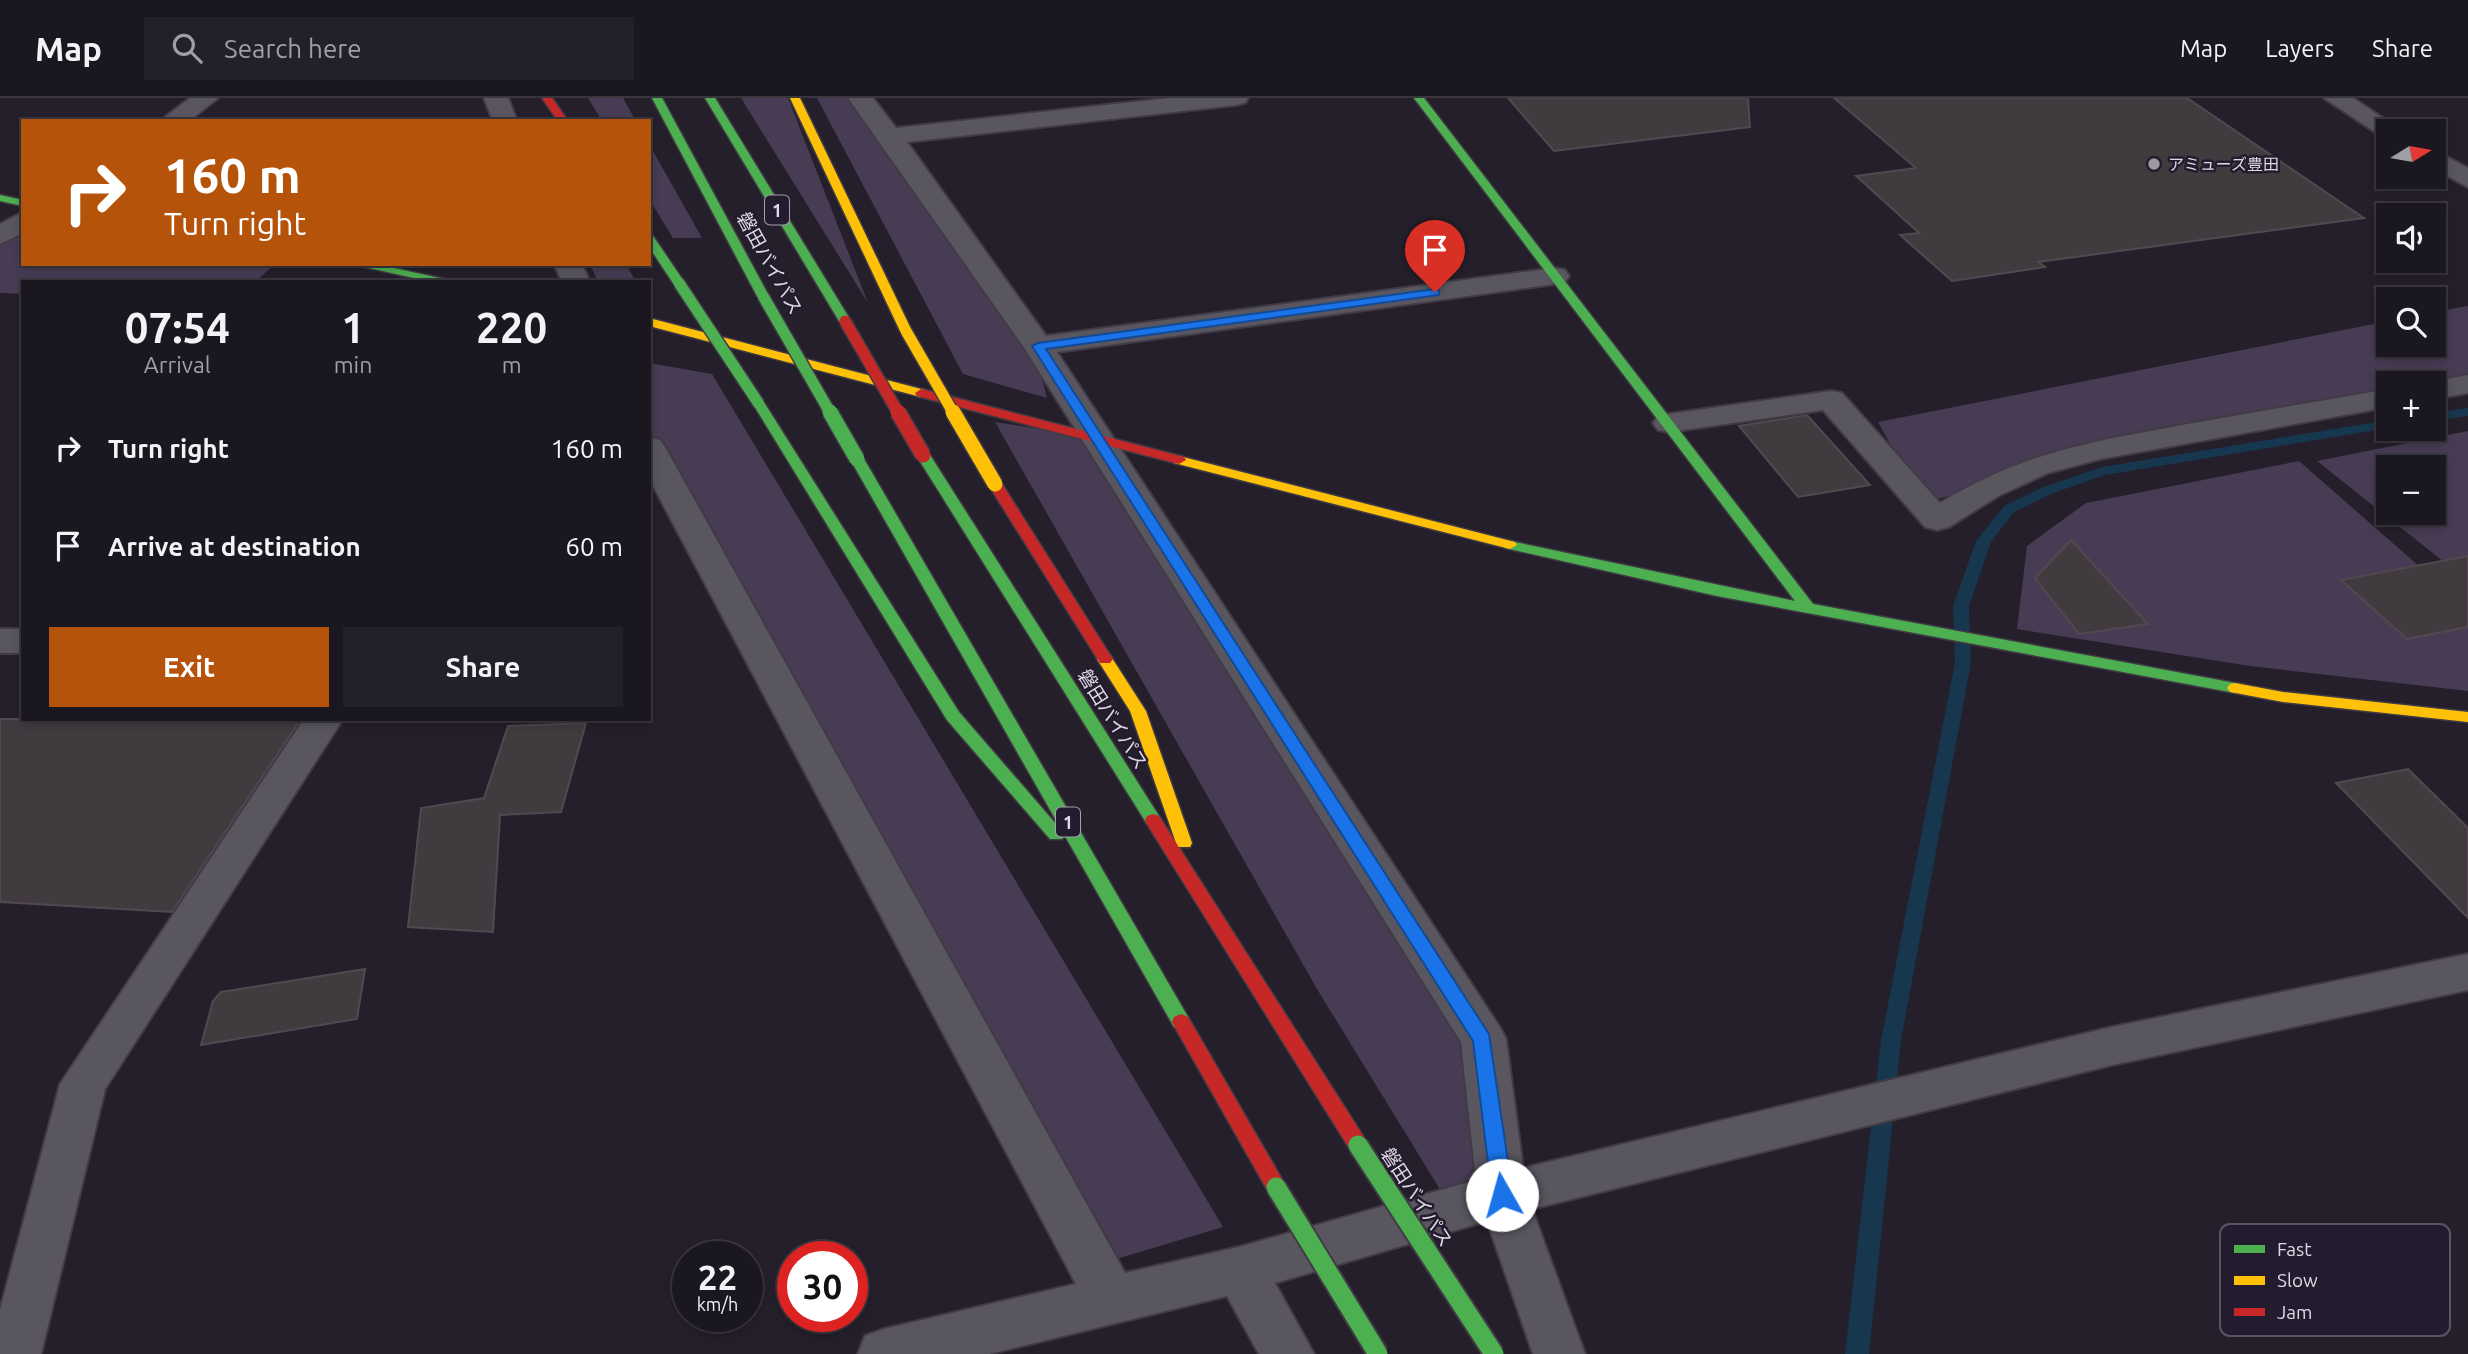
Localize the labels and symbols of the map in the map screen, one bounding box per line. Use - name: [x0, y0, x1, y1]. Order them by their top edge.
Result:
- north arrow: [2376, 119, 2446, 189]
- place label: アミューズ豊田: [2168, 155, 2279, 173]
- marker: アミューズ豊田: [2146, 156, 2162, 172]
- road number: 1: [765, 196, 789, 225]
- street label: 磐田バイパス: [733, 208, 807, 318]
- pin: [1405, 220, 1465, 292]
- street label: 磐田バイパス: [1074, 665, 1152, 773]
- road number: 1: [1056, 808, 1080, 836]
- street label: 磐田バイパス: [1377, 1143, 1457, 1251]
- position arrow: [1465, 1158, 1539, 1232]
- legend: [2220, 1224, 2450, 1336]
- text: Fast: [2277, 1238, 2312, 1260]
- speed limit sign: 30: [777, 1241, 868, 1332]
- text: Slow: [2277, 1269, 2318, 1291]
- text: Jam: [2277, 1301, 2313, 1323]

